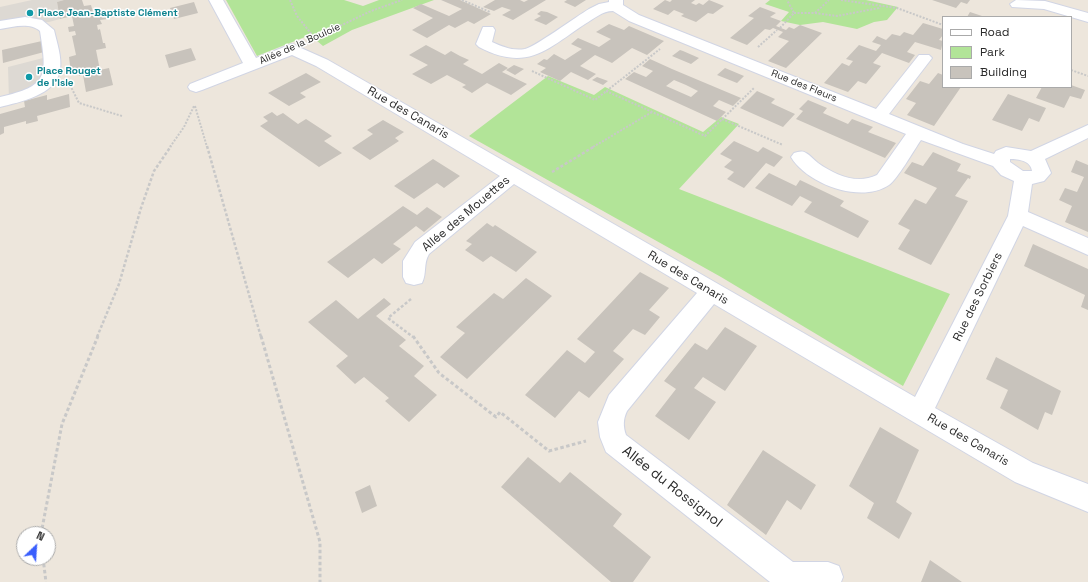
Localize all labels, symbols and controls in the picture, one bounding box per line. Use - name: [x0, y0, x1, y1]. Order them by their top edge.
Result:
- place label: Place Jean-Baptiste Clément: [38, 7, 178, 19]
- marker: Place Jean-Baptiste Clément: [25, 8, 35, 18]
- legend: [942, 16, 1072, 88]
- street label: Allée de la Bouloie: [258, 21, 342, 67]
- text: Road: [980, 24, 1009, 40]
- text: Park: [980, 44, 1005, 60]
- text: Building: [980, 64, 1027, 80]
- place label: Place Rouget de l'Isle: [37, 65, 101, 88]
- street label: Rue des Fleurs: [769, 67, 839, 105]
- marker: Place Rouget de l'Isle: [24, 72, 34, 82]
- street label: Rue des Canaris: [365, 84, 451, 142]
- street label: Allée des Mouettes: [419, 173, 513, 255]
- street label: Rue des Canaris: [645, 248, 731, 308]
- street label: Rue des Sorbiers: [950, 250, 1006, 344]
- street label: Rue des Canaris: [925, 411, 1011, 469]
- street label: Allée du Rossignol: [619, 443, 725, 531]
- north arrow: [16, 526, 56, 566]
- text: N: [34, 528, 47, 544]

